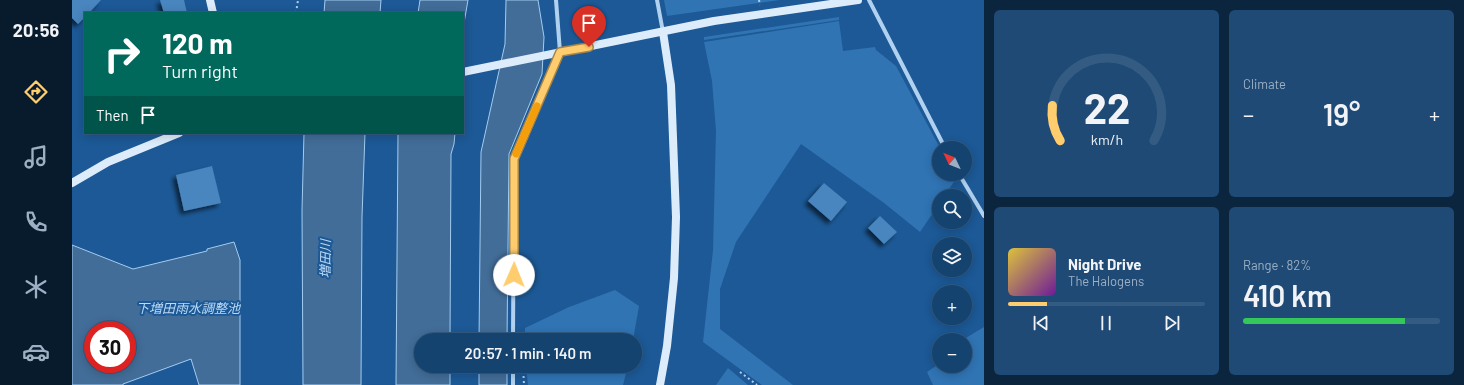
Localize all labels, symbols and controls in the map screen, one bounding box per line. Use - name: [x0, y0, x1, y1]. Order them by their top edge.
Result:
- pin: [572, 6, 606, 47]
- icon: arrive: [578, 12, 600, 34]
- text: 20:56: [13, 19, 59, 41]
- text: 120 m: [162, 26, 233, 60]
- icon: right: [96, 28, 148, 80]
- text: Turn right: [162, 60, 238, 82]
- text: Climate: [1243, 76, 1286, 92]
- icon: directions: [22, 78, 50, 106]
- text: 22: [1083, 82, 1130, 132]
- text: 19°: [1323, 96, 1360, 132]
- text: −: [1243, 101, 1254, 127]
- text: +: [1429, 101, 1440, 127]
- icon: arrive: [137, 104, 159, 126]
- text: Then: [96, 106, 129, 124]
- text: km/h: [1090, 131, 1123, 148]
- north arrow: [932, 141, 972, 181]
- map controls: [932, 141, 972, 373]
- icon: music: [22, 143, 50, 171]
- button: search: [932, 189, 972, 229]
- icon: phone: [22, 208, 50, 236]
- water label: 増田川: [317, 237, 333, 279]
- button: layers: [932, 237, 972, 277]
- position arrow: [493, 254, 535, 296]
- text: Night Drive: [1068, 255, 1141, 273]
- text: Range · 82%: [1243, 257, 1311, 273]
- icon: climate: [22, 273, 50, 301]
- text: The Halogens: [1068, 273, 1144, 289]
- text: 410 km: [1243, 277, 1332, 313]
- button: +: [932, 285, 972, 325]
- water label: 下増田雨水調整池: [136, 300, 242, 316]
- icon: previous: [1030, 312, 1052, 334]
- icon: pause: [1095, 312, 1117, 334]
- icon: next: [1161, 312, 1183, 334]
- speed limit sign: 30: [84, 321, 136, 373]
- button: −: [932, 333, 972, 373]
- icon: car: [22, 338, 50, 366]
- text: 20:57 · 1 min · 140 m: [465, 344, 591, 362]

